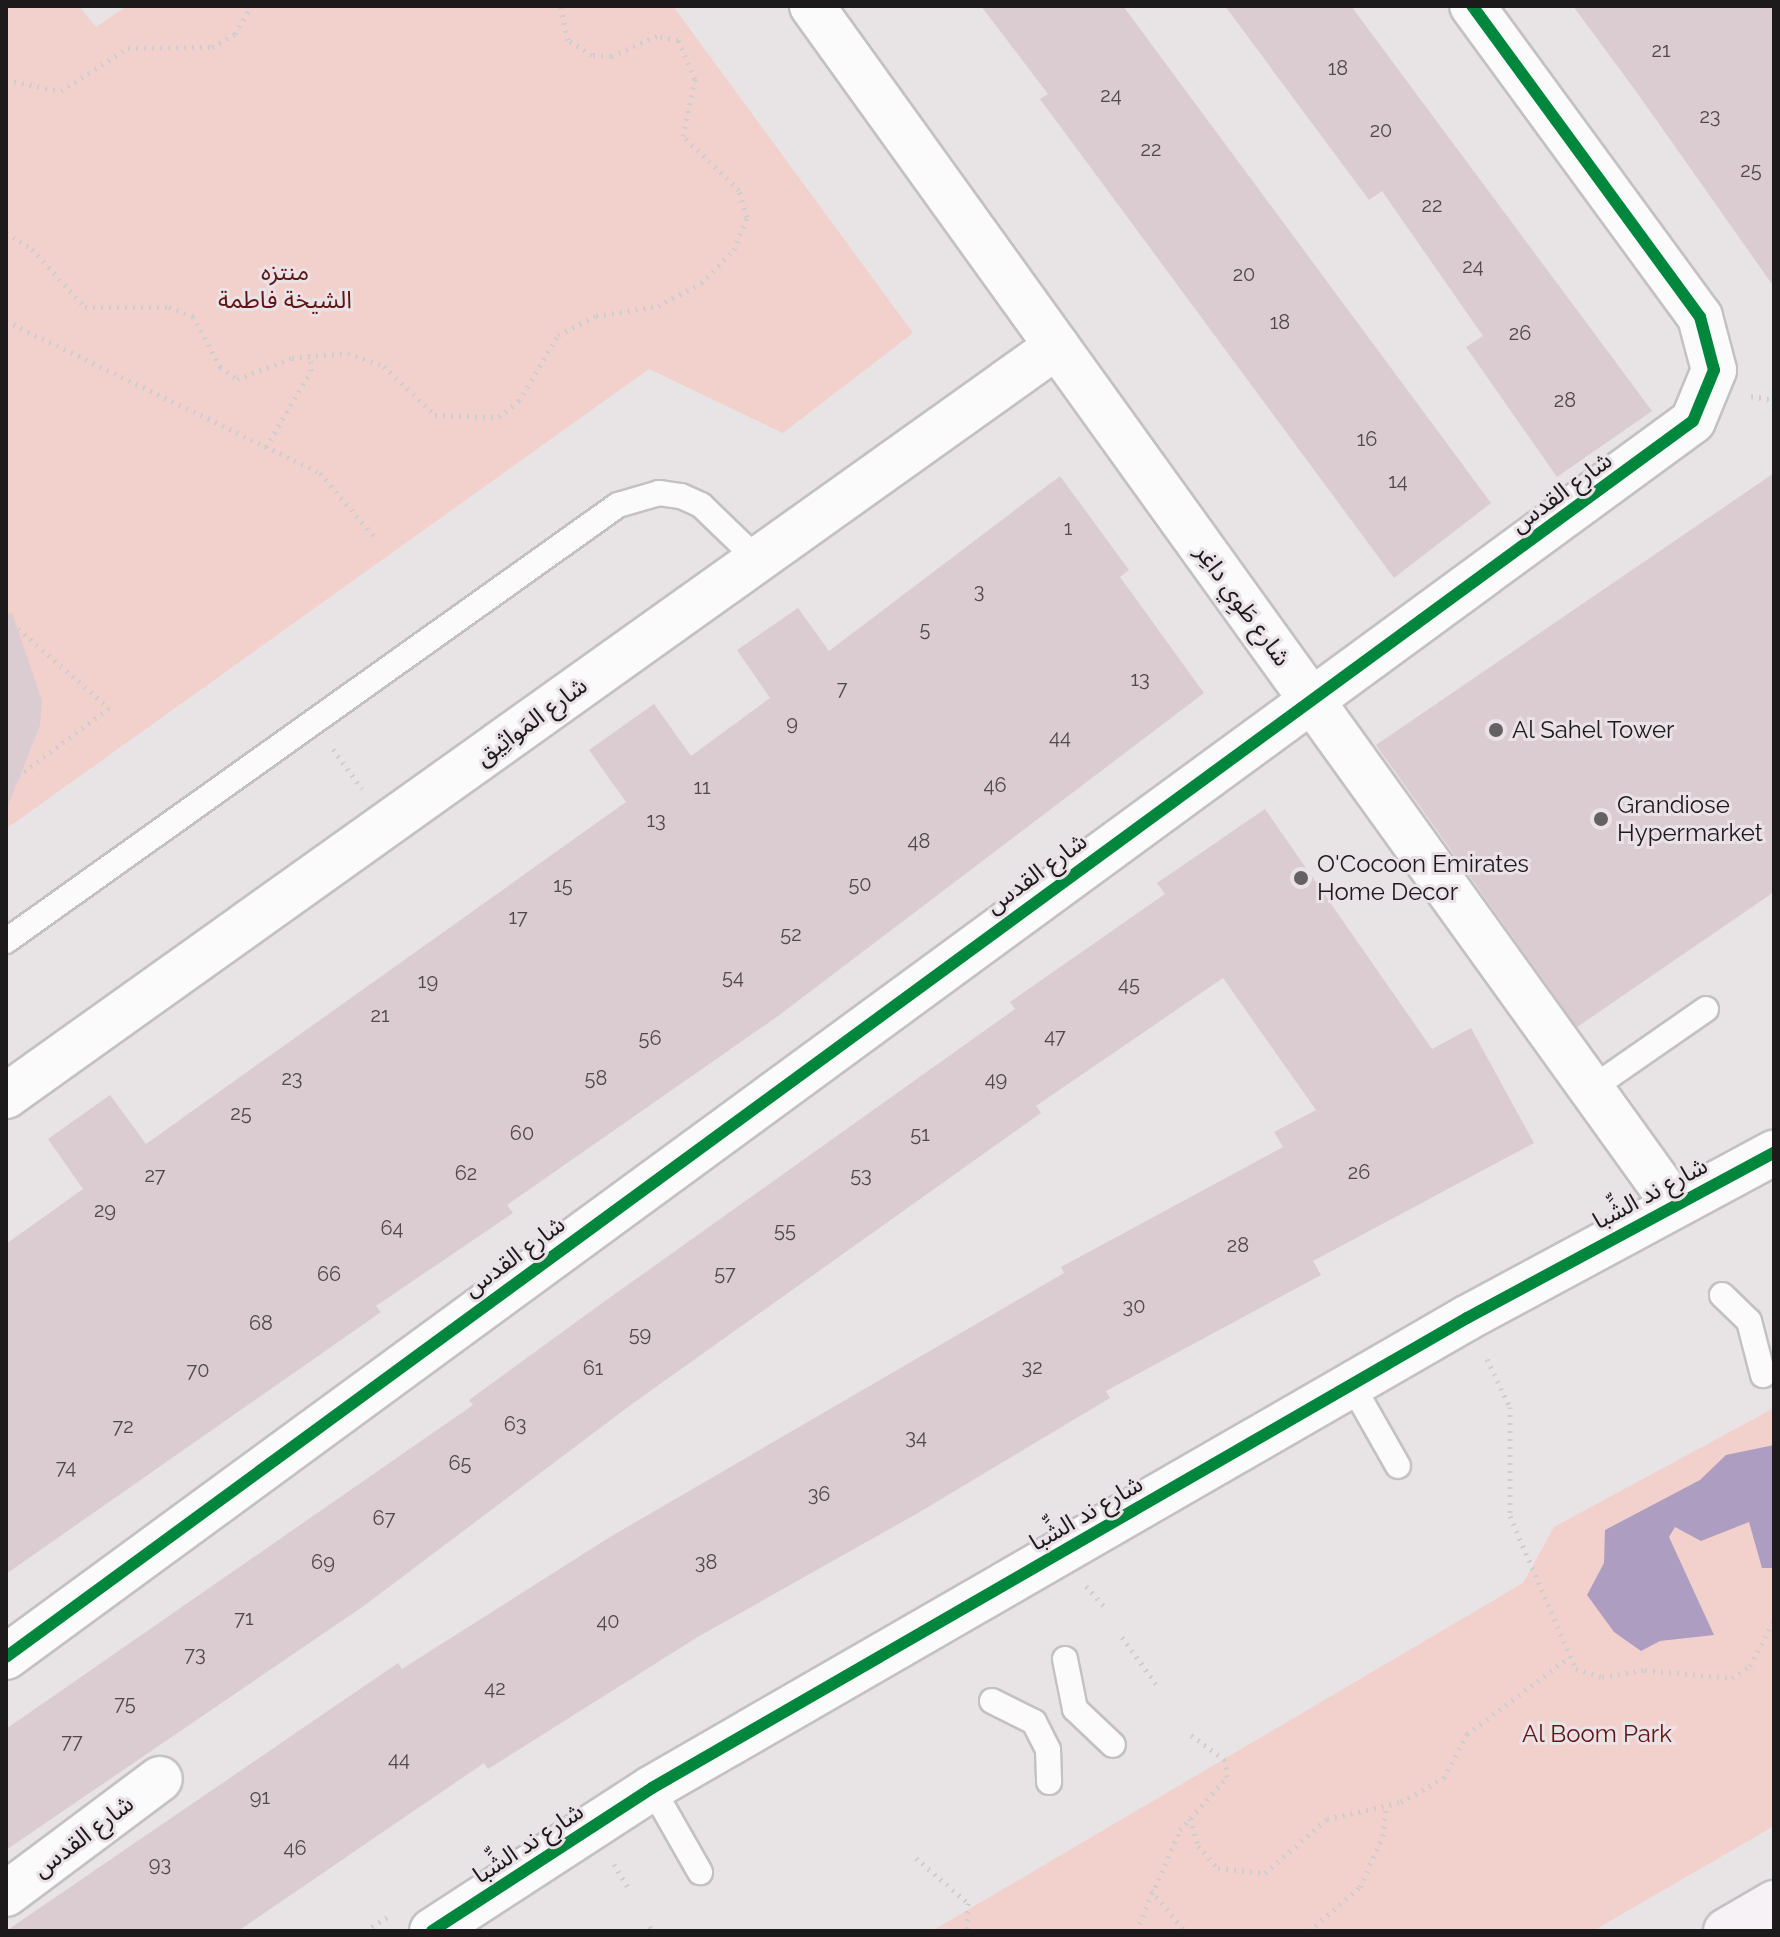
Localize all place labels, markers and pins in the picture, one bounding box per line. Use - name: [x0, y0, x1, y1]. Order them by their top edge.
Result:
- place label: Al Sahel Tower: [1512, 716, 1677, 744]
- marker: Al Sahel Tower: [1487, 721, 1505, 739]
- place label: Grandiose Hypermarket: [1617, 791, 1763, 847]
- marker: Grandiose Hypermarket: [1592, 810, 1610, 828]
- place label: O'Cocoon Emirates Home Decor: [1317, 850, 1529, 906]
- marker: O'Cocoon Emirates Home Decor: [1292, 869, 1310, 887]

